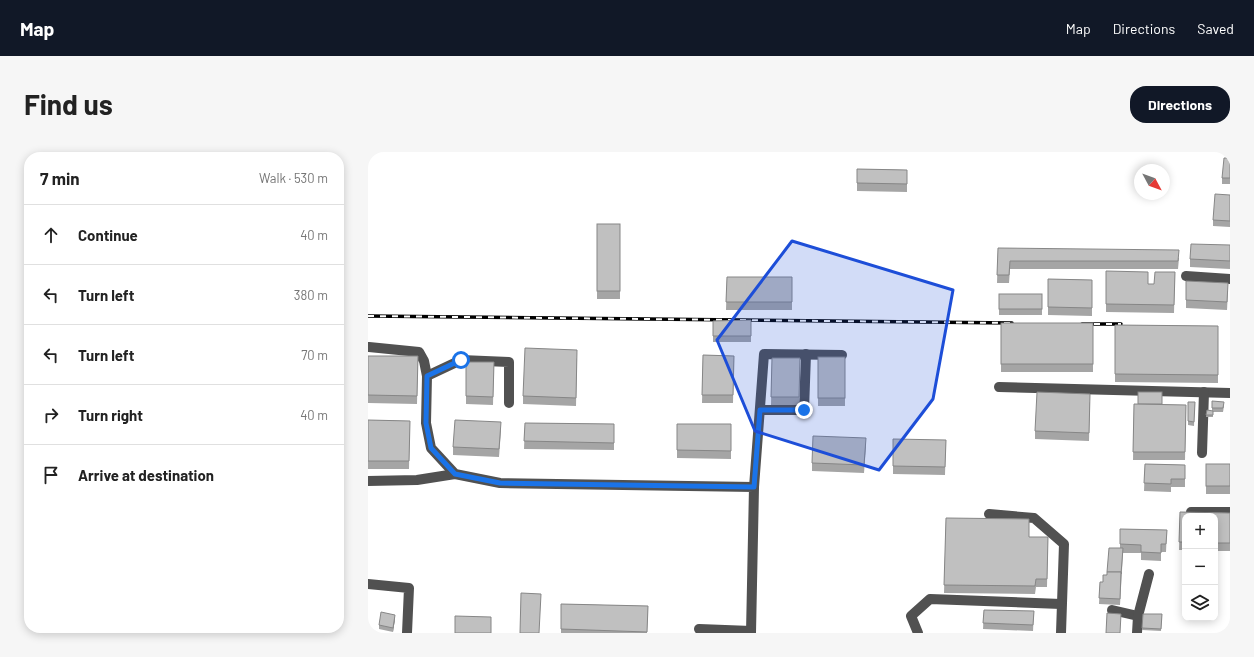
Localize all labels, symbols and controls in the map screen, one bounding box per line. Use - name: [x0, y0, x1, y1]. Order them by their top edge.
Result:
- text: Map: [20, 17, 54, 40]
- text: Map: [1066, 20, 1091, 37]
- text: Directions: [1113, 20, 1175, 37]
- text: Saved: [1197, 20, 1234, 37]
- button: Directions: [1130, 86, 1230, 123]
- text: Find us: [24, 87, 113, 121]
- north arrow: [1134, 164, 1170, 200]
- text: 7 min: [40, 168, 80, 188]
- text: Walk · 530 m: [259, 170, 328, 186]
- icon: ahead: [40, 224, 62, 246]
- text: Continue: [78, 226, 138, 244]
- text: 40 m: [300, 227, 328, 243]
- icon: left: [40, 284, 62, 306]
- text: Turn left: [78, 286, 134, 304]
- text: 380 m: [294, 287, 328, 303]
- icon: left: [40, 344, 62, 366]
- text: Turn left: [78, 346, 134, 364]
- text: 70 m: [301, 347, 328, 363]
- route start: [452, 351, 470, 369]
- route end: [795, 401, 813, 419]
- icon: right: [40, 404, 62, 426]
- text: Turn right: [78, 406, 143, 424]
- text: 40 m: [300, 407, 328, 423]
- icon: arrive: [40, 464, 62, 486]
- text: Arrive at destination: [78, 466, 214, 484]
- map controls: [1182, 513, 1218, 621]
- button: +: [1182, 513, 1218, 549]
- button: −: [1182, 549, 1218, 585]
- button: layers: [1182, 585, 1218, 621]

